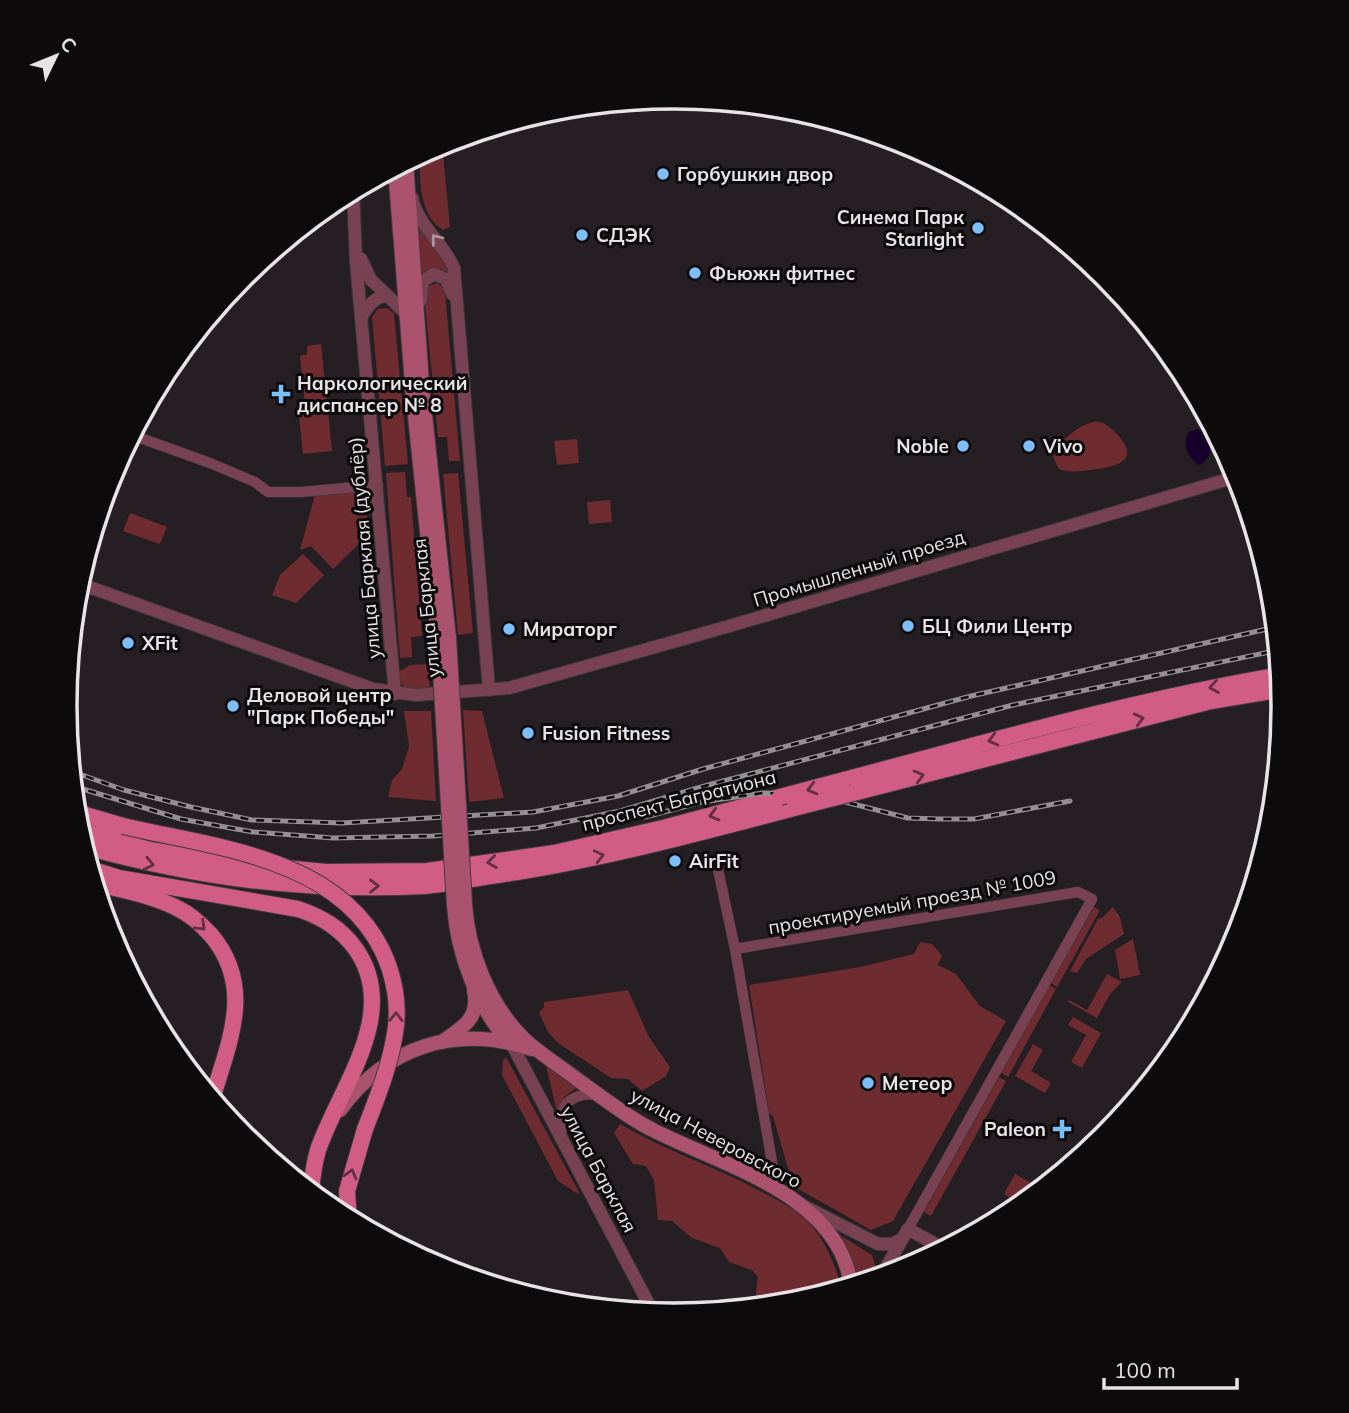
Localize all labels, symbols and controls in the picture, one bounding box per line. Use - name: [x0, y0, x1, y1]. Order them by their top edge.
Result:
- north arrow: [21, 21, 91, 91]
- text: С: [55, 31, 82, 57]
- place label: Горбушкин двор: [677, 162, 833, 186]
- marker: Горбушкин двор: [655, 166, 671, 182]
- place label: Синема Парк Starlight: [837, 205, 964, 251]
- marker: Синема Парк Starlight: [970, 220, 986, 236]
- place label: СДЭК: [596, 223, 652, 247]
- marker: СДЭК: [574, 227, 590, 243]
- one-way arrow: [431, 234, 444, 247]
- place label: Фьюжн фитнес: [709, 261, 856, 285]
- marker: Фьюжн фитнес: [687, 265, 703, 281]
- place label: Наркологический диспансер № 8: [297, 371, 467, 417]
- marker: Наркологический диспансер № 8: [271, 384, 291, 404]
- place label: Noble: [896, 434, 949, 458]
- place label: Vivo: [1042, 434, 1083, 458]
- street label: улица Барклая (дублёр): [342, 436, 386, 660]
- marker: Noble: [955, 438, 971, 454]
- marker: Vivo: [1021, 438, 1037, 454]
- street label: Промышленный проезд: [750, 524, 968, 612]
- street label: улица Барклая: [407, 537, 445, 679]
- place label: БЦ Фили Центр: [922, 614, 1073, 638]
- place label: Мираторг: [523, 617, 617, 641]
- marker: БЦ Фили Центр: [900, 618, 916, 634]
- marker: Мираторг: [501, 621, 517, 637]
- place label: XFit: [141, 631, 178, 655]
- marker: XFit: [120, 635, 136, 651]
- one-way arrow: [1208, 678, 1220, 693]
- place label: Деловой центр "Парк Победы": [247, 683, 394, 729]
- marker: Деловой центр "Парк Победы": [225, 698, 241, 714]
- one-way arrow: [1133, 713, 1145, 727]
- place label: Fusion Fitness: [542, 721, 670, 745]
- marker: Fusion Fitness: [520, 725, 536, 741]
- one-way arrow: [987, 732, 999, 747]
- street label: проспект Багратиона: [579, 764, 779, 836]
- one-way arrow: [913, 770, 925, 784]
- one-way arrow: [806, 780, 818, 795]
- one-way arrow: [708, 806, 720, 821]
- place label: AirFit: [689, 849, 739, 873]
- one-way arrow: [593, 850, 605, 865]
- marker: AirFit: [667, 853, 683, 869]
- one-way arrow: [486, 854, 498, 869]
- one-way arrow: [143, 855, 155, 870]
- street label: проектируемый проезд № 1009: [766, 865, 1058, 939]
- one-way arrow: [370, 878, 380, 894]
- one-way arrow: [193, 917, 206, 930]
- one-way arrow: [388, 1011, 404, 1022]
- place label: Метеор: [882, 1071, 953, 1095]
- marker: Метеор: [860, 1075, 876, 1091]
- street label: улица Неверовского: [626, 1083, 806, 1193]
- street label: улица Барклая: [556, 1102, 642, 1236]
- place label: Paleon: [984, 1117, 1046, 1141]
- marker: Paleon: [1052, 1119, 1072, 1139]
- one-way arrow: [343, 1168, 357, 1180]
- scale bar: [1104, 1346, 1237, 1390]
- text: 100 m: [1114, 1357, 1176, 1383]

